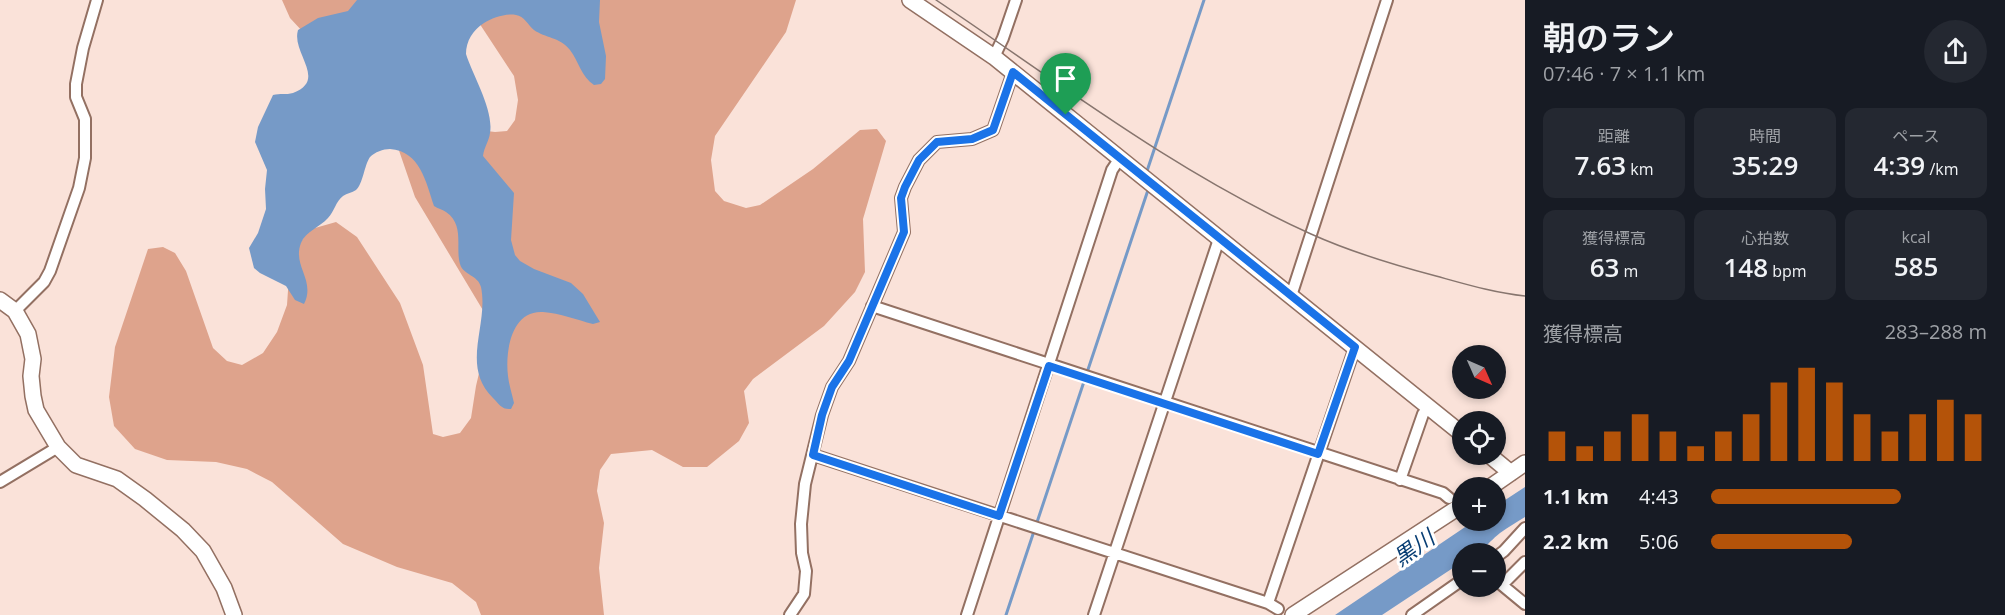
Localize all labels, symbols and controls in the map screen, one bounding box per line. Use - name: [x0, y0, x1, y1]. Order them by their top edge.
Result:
- text: 朝のラン: [1543, 15, 1675, 60]
- button: share: [1924, 20, 1987, 83]
- pin: [1040, 53, 1091, 115]
- text: 07:46 · 7 × 1.1 km: [1543, 60, 1705, 87]
- icon: arrive: [1049, 62, 1082, 95]
- text: 距離: [1598, 125, 1630, 147]
- text: 時間: [1749, 125, 1781, 147]
- text: ペース: [1892, 125, 1940, 147]
- text: 7.63: [1574, 147, 1626, 183]
- text: 35:29: [1732, 147, 1798, 183]
- text: 4:39: [1874, 147, 1925, 183]
- text: km: [1626, 158, 1654, 180]
- text: /km: [1925, 158, 1958, 180]
- text: kcal: [1902, 226, 1931, 248]
- text: 獲得標高: [1582, 227, 1646, 249]
- text: 心拍数: [1741, 227, 1789, 249]
- text: 585: [1894, 248, 1938, 284]
- text: 63: [1590, 249, 1619, 285]
- text: 148: [1723, 249, 1768, 285]
- text: m: [1619, 260, 1638, 282]
- text: bpm: [1768, 260, 1807, 282]
- text: 283–288 m: [1885, 318, 1987, 345]
- text: 獲得標高: [1543, 320, 1623, 347]
- north arrow: [1452, 345, 1506, 399]
- map controls: [1452, 345, 1506, 597]
- button: locate: [1452, 411, 1506, 465]
- button: +: [1452, 477, 1506, 531]
- text: 1.1 km: [1543, 483, 1609, 510]
- text: 4:43: [1639, 483, 1679, 510]
- water label: 黒川: [1386, 521, 1441, 572]
- text: 2.2 km: [1543, 528, 1609, 555]
- text: 5:06: [1639, 528, 1679, 555]
- button: −: [1452, 543, 1506, 597]

